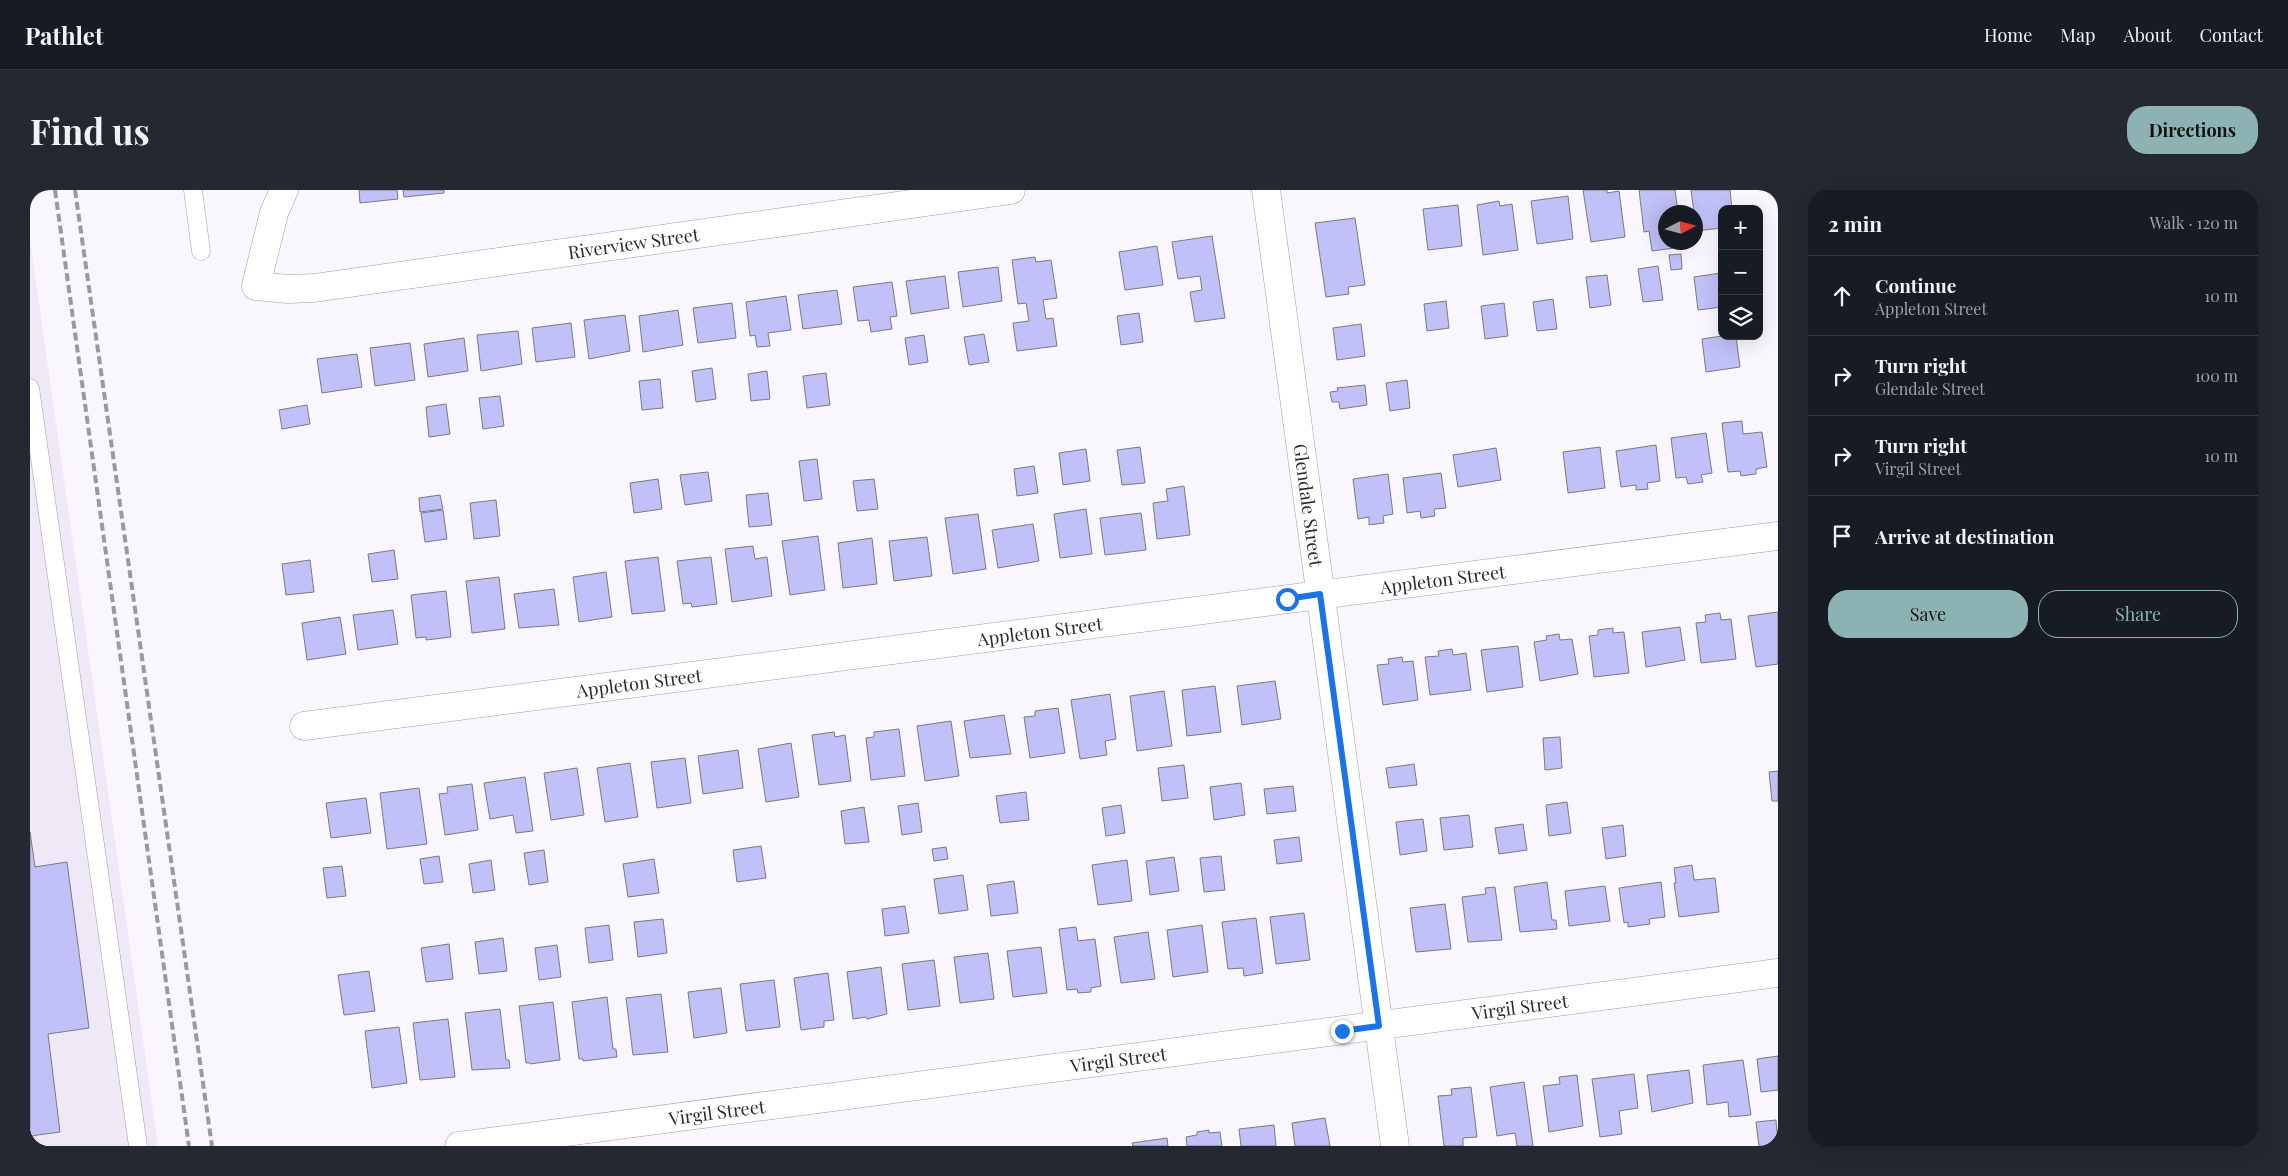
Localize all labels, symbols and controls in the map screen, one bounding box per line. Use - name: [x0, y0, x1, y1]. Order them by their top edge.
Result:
- text: Pathlet: [25, 19, 103, 51]
- text: Home: [1984, 23, 2032, 47]
- text: Map: [2060, 23, 2095, 47]
- text: About: [2123, 23, 2172, 47]
- text: Contact: [2200, 23, 2263, 47]
- button: Directions: [2127, 106, 2258, 154]
- text: Find us: [30, 107, 150, 154]
- north arrow: [1658, 205, 1703, 250]
- map controls: [1718, 205, 1763, 340]
- button: +: [1718, 205, 1763, 250]
- text: 2 min: [1828, 209, 1882, 237]
- text: Walk · 120 m: [2150, 212, 2238, 233]
- street label: Riverview Street: [566, 222, 701, 264]
- button: −: [1718, 250, 1763, 295]
- text: Continue: [1875, 272, 1956, 298]
- icon: ahead: [1828, 282, 1856, 310]
- text: 10 m: [2204, 285, 2238, 306]
- button: layers: [1718, 295, 1763, 340]
- text: Appleton Street: [1875, 298, 1987, 319]
- text: Turn right: [1875, 352, 1967, 378]
- icon: right: [1828, 362, 1856, 390]
- text: 100 m: [2195, 365, 2238, 386]
- text: Glendale Street: [1875, 378, 1985, 399]
- text: Turn right: [1875, 432, 1967, 458]
- street label: Glendale Street: [1288, 442, 1329, 569]
- icon: right: [1828, 442, 1856, 470]
- text: 10 m: [2204, 445, 2238, 466]
- text: Virgil Street: [1875, 458, 1961, 479]
- icon: arrive: [1828, 522, 1856, 550]
- text: Arrive at destination: [1875, 523, 2055, 549]
- street label: Appleton Street: [1377, 559, 1507, 599]
- route start: [1276, 588, 1299, 611]
- button: Save: [1828, 590, 2028, 638]
- button: Share: [2038, 590, 2238, 638]
- street label: Appleton Street: [975, 611, 1105, 651]
- street label: Appleton Street: [574, 663, 704, 703]
- street label: Virgil Street: [1469, 989, 1570, 1025]
- route end: [1331, 1020, 1354, 1043]
- street label: Virgil Street: [1068, 1041, 1169, 1078]
- street label: Virgil Street: [666, 1094, 767, 1131]

